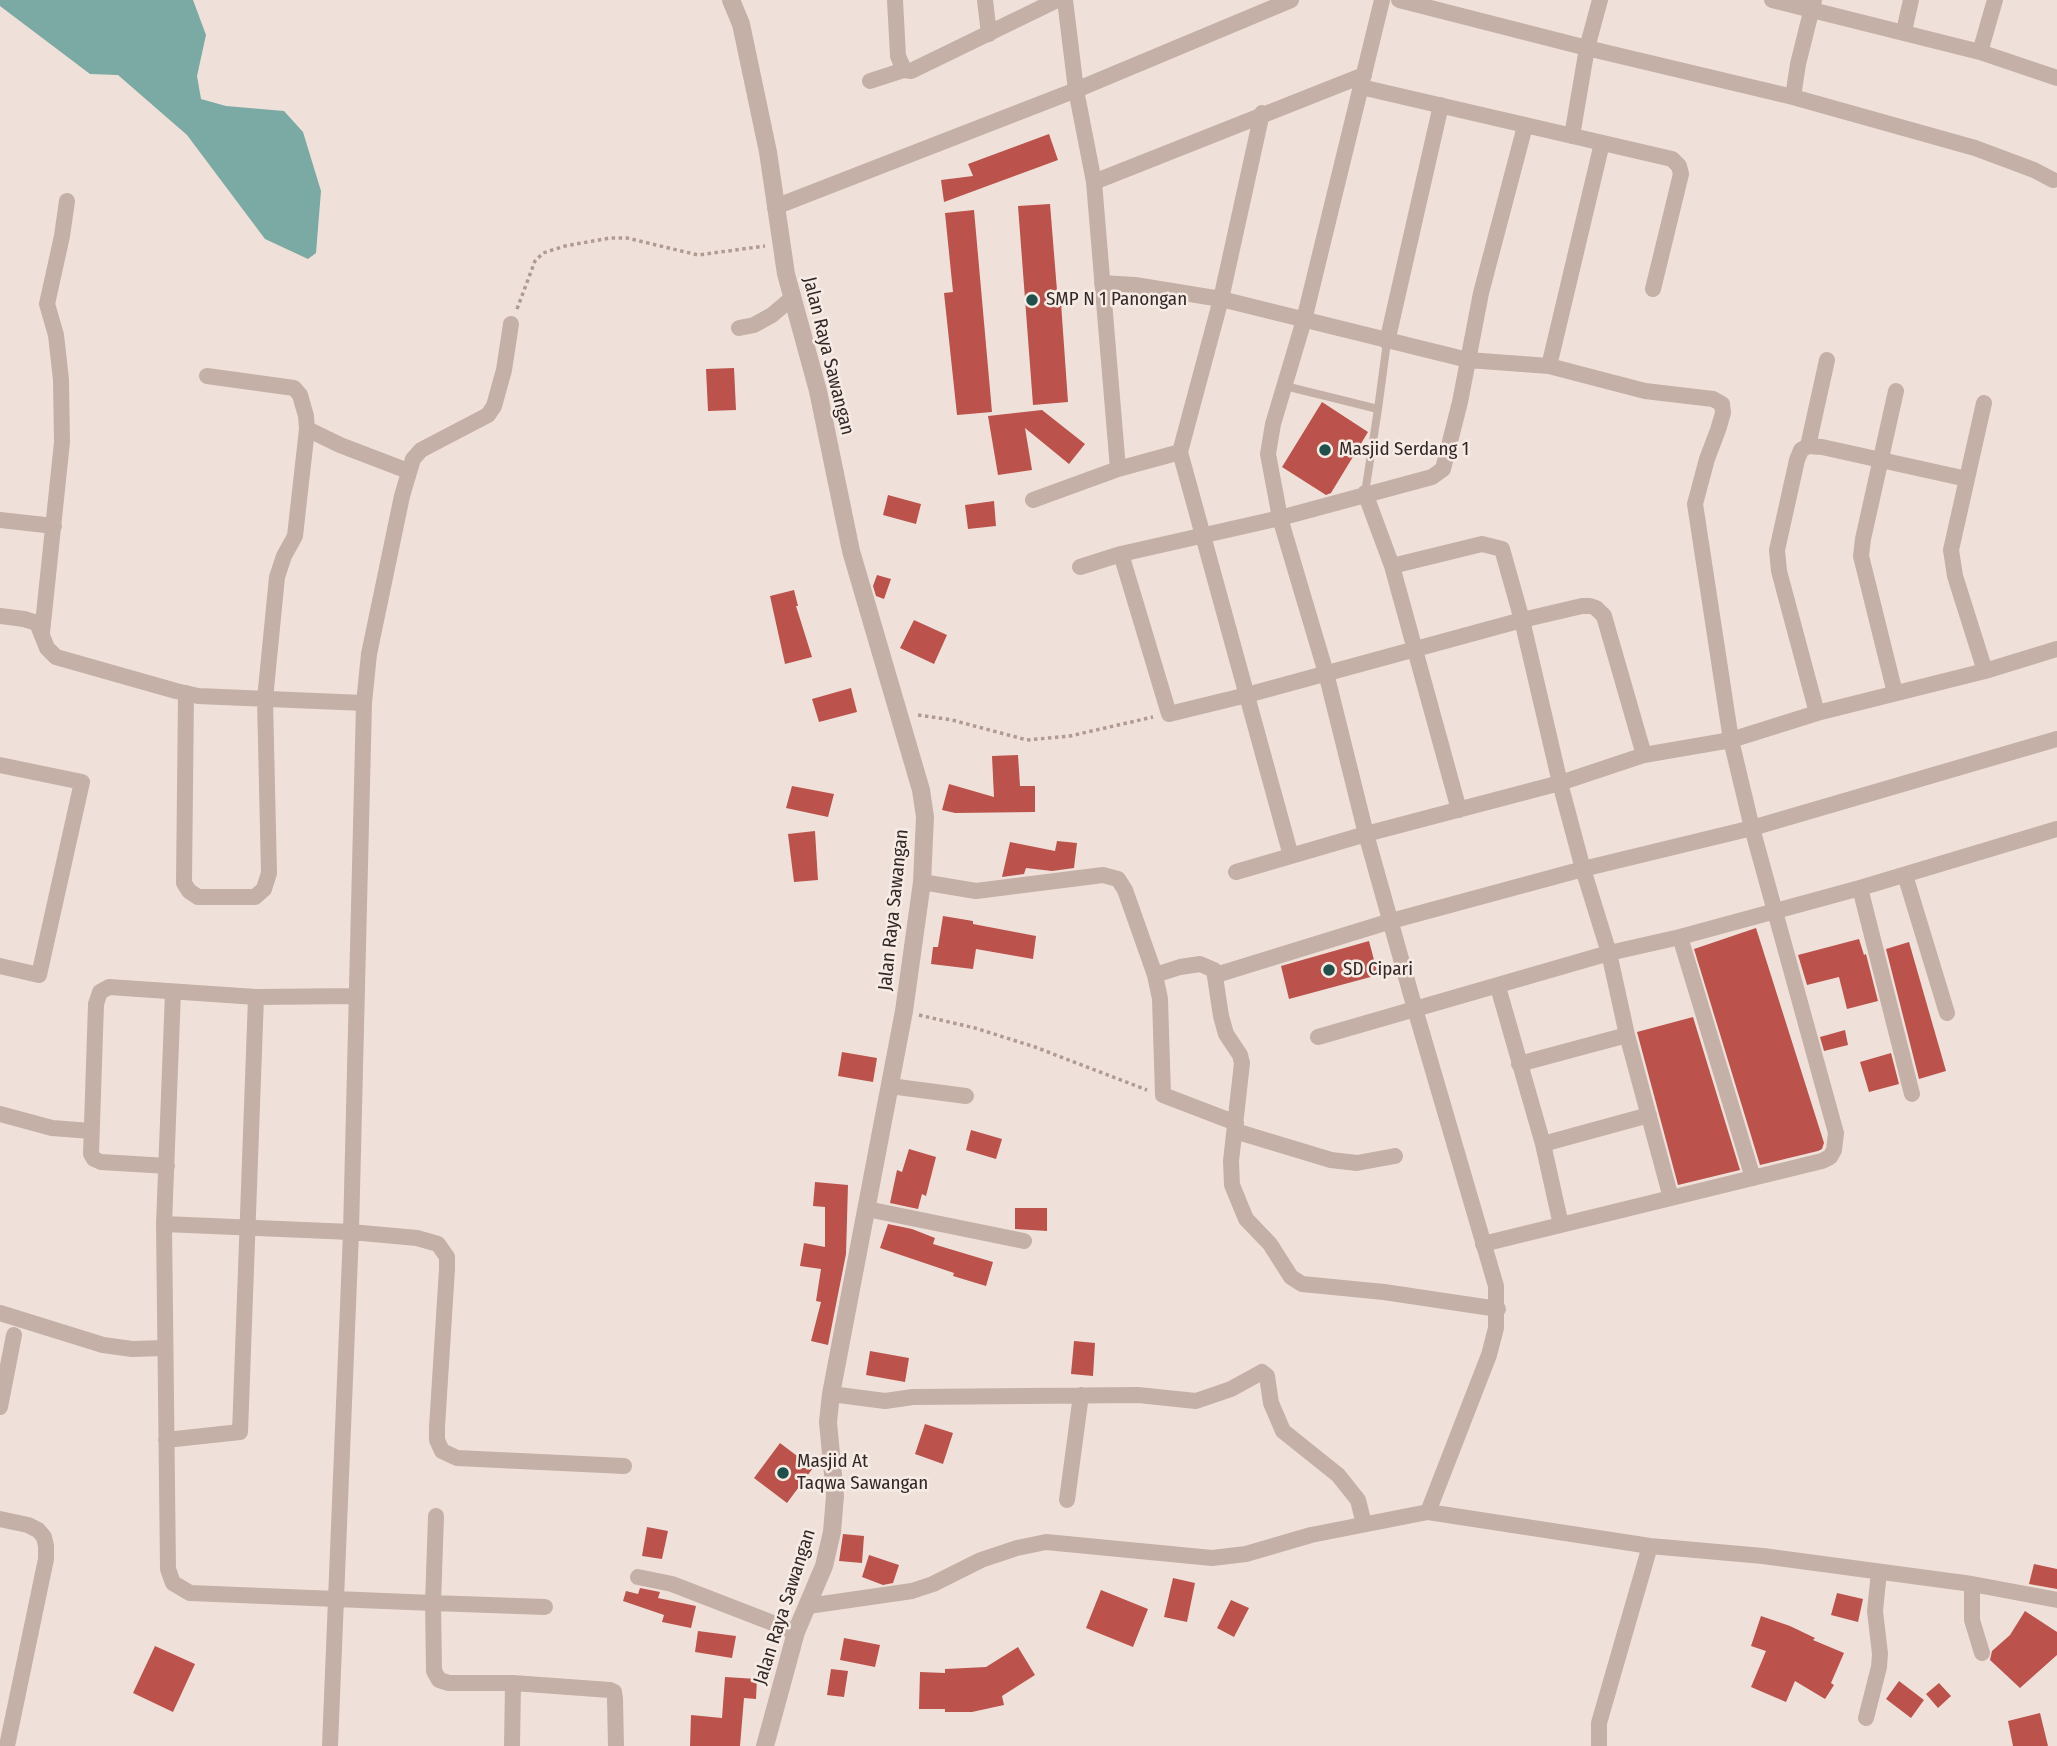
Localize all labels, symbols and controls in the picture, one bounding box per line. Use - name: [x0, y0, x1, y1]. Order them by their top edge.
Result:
- street label: Jalan Raya Sawangan: [797, 275, 859, 437]
- place label: SMP N 1 Panongan: [1046, 289, 1187, 311]
- marker: SMP N 1 Panongan: [1024, 292, 1040, 308]
- place label: Masjid Serdang 1: [1339, 439, 1469, 461]
- marker: Masjid Serdang 1: [1317, 442, 1333, 458]
- street label: Jalan Raya Sawangan: [874, 828, 914, 992]
- place label: SD Cipari: [1343, 959, 1413, 981]
- marker: SD Cipari: [1321, 962, 1337, 978]
- place label: Masjid At Taqwa Sawangan: [797, 1451, 928, 1495]
- marker: Masjid At Taqwa Sawangan: [775, 1465, 791, 1481]
- street label: Jalan Raya Sawangan: [749, 1526, 821, 1688]

